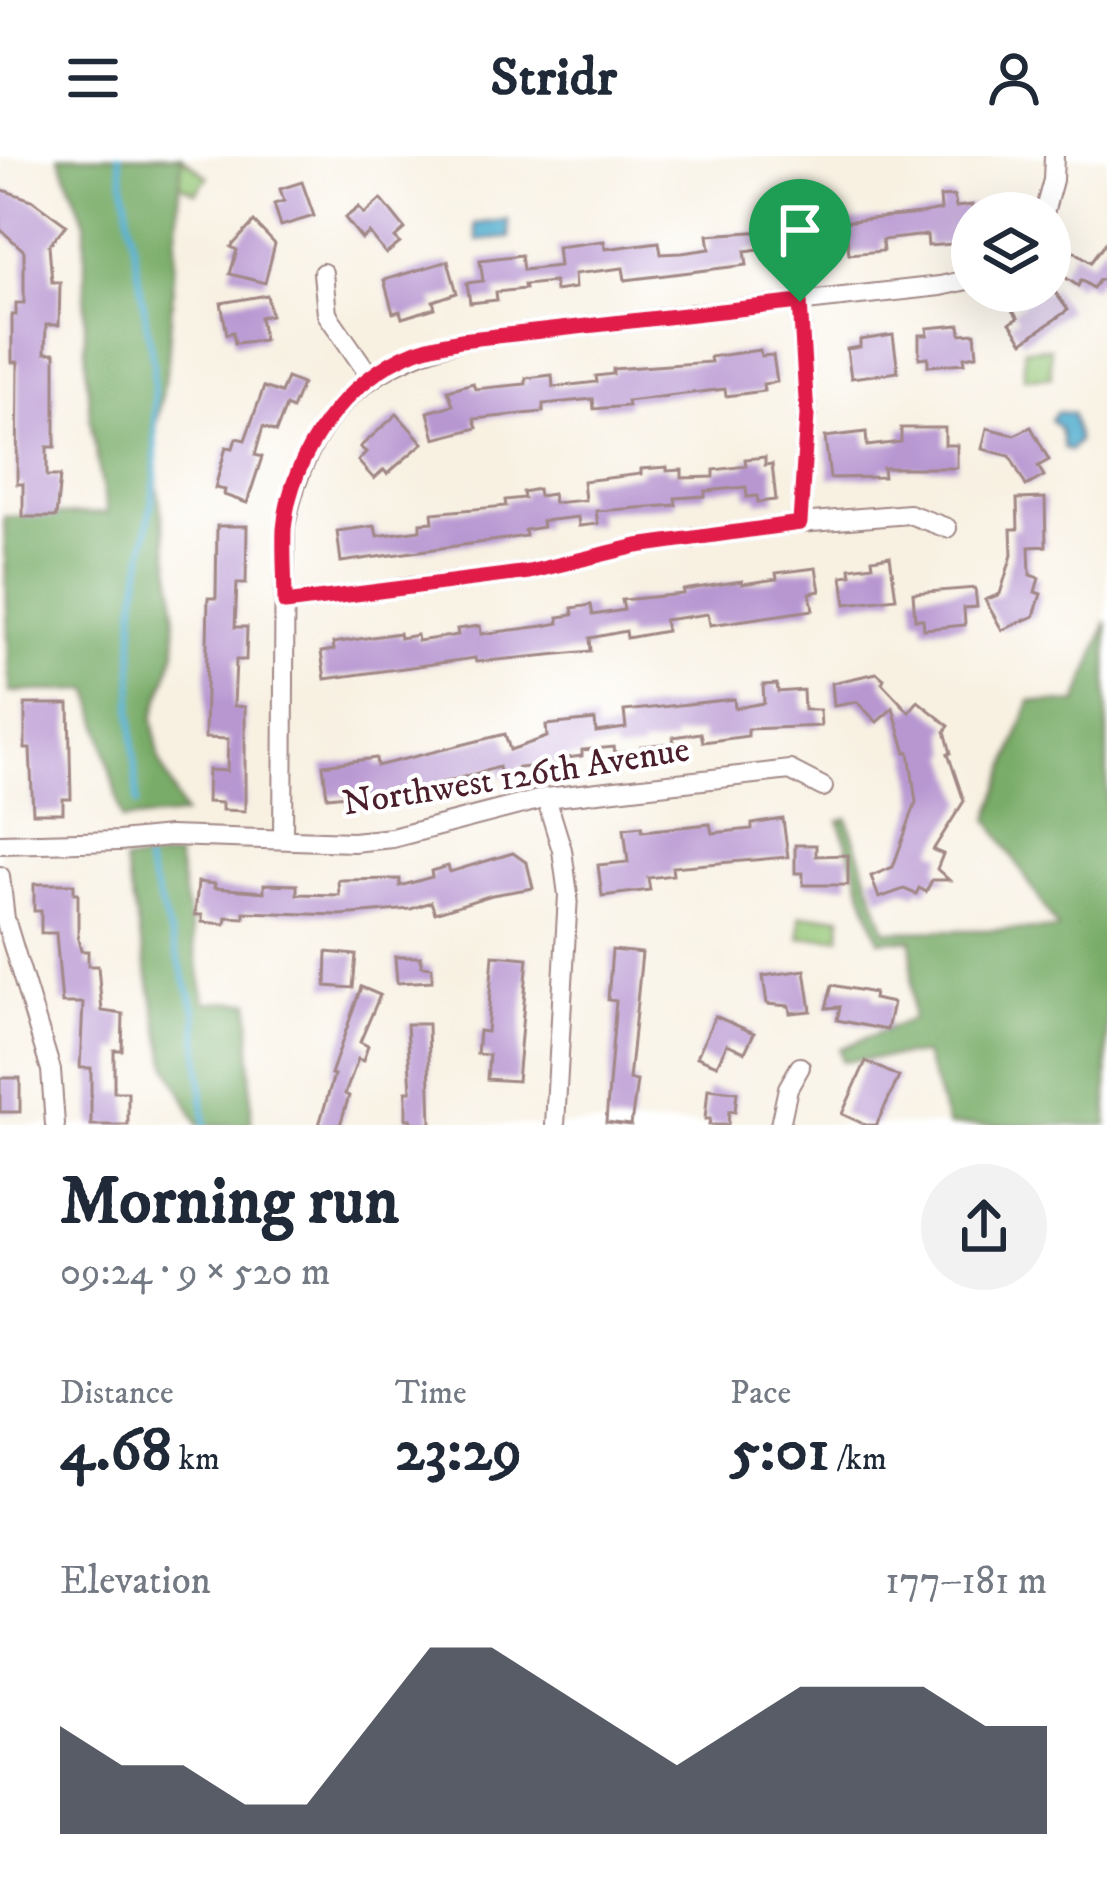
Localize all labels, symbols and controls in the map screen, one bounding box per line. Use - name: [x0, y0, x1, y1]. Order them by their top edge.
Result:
- icon: menu: [60, 45, 126, 111]
- text: Stridr: [490, 45, 617, 112]
- icon: person: [981, 45, 1047, 111]
- pin: [749, 179, 851, 302]
- map controls: [951, 192, 1071, 312]
- button: layers: [951, 192, 1071, 312]
- icon: arrive: [767, 197, 833, 263]
- street label: Northwest 126th Avenue: [339, 727, 693, 827]
- text: Morning run: [60, 1162, 399, 1244]
- button: share: [921, 1164, 1047, 1290]
- text: 09:24 · 9 × 520 m: [60, 1248, 330, 1297]
- text: Distance: [60, 1373, 174, 1414]
- text: Time: [395, 1373, 467, 1414]
- text: Pace: [730, 1373, 791, 1414]
- text: 4.68: [60, 1414, 171, 1489]
- text: 23:29: [395, 1414, 522, 1489]
- text: 5:01: [730, 1414, 830, 1489]
- text: km: [171, 1439, 220, 1480]
- text: /km: [830, 1439, 887, 1480]
- text: Elevation: [60, 1557, 211, 1606]
- text: 177–181 m: [885, 1557, 1047, 1606]

